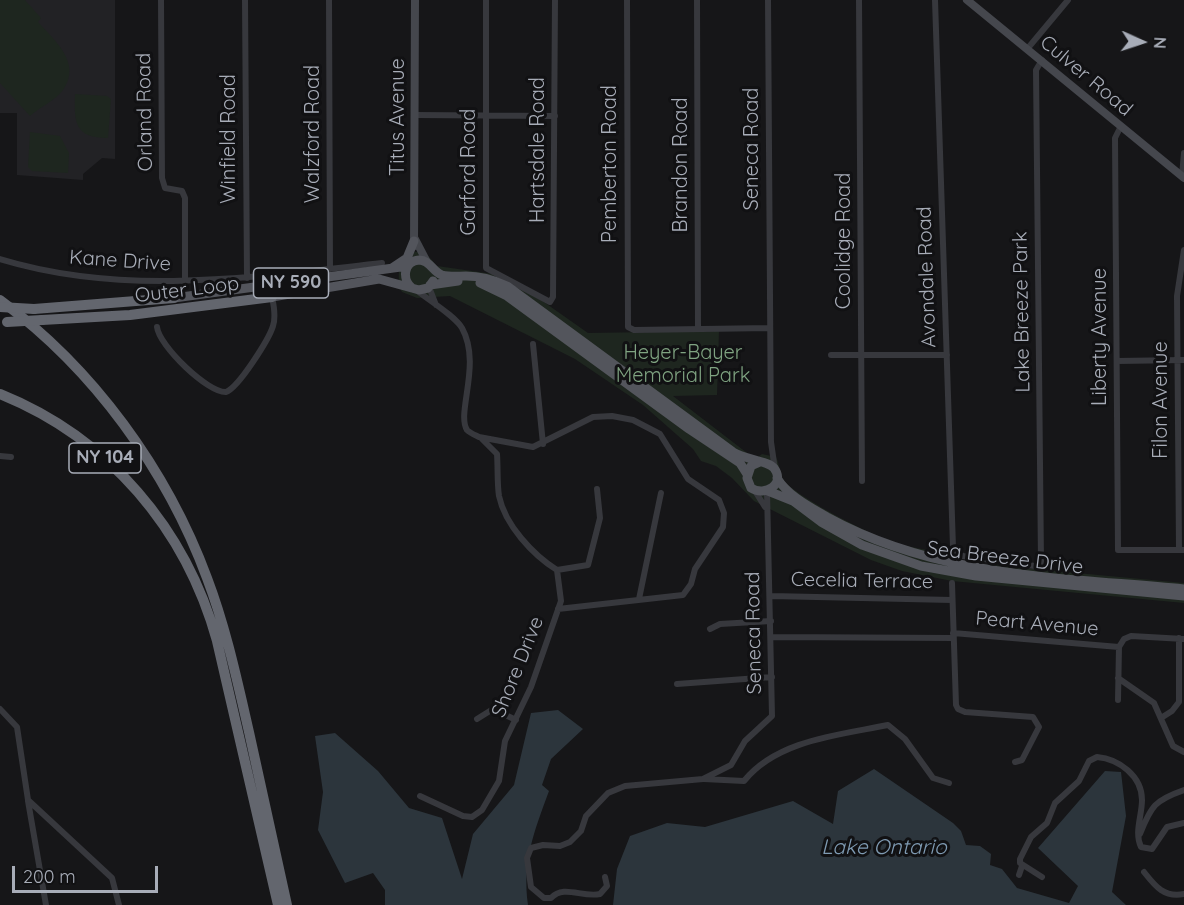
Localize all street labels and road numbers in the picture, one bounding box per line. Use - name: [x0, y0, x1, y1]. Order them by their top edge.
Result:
- street label: Culver Road: [1035, 30, 1137, 122]
- street label: Orland Road: [132, 53, 158, 171]
- street label: Titus Avenue: [386, 58, 410, 176]
- street label: Walzford Road: [301, 65, 325, 203]
- street label: Winfield Road: [217, 74, 241, 204]
- street label: Hartsdale Road: [526, 77, 550, 223]
- street label: Pemberton Road: [598, 85, 622, 243]
- street label: Seneca Road: [740, 88, 764, 210]
- street label: Brandon Road: [669, 98, 693, 232]
- street label: Garford Road: [457, 109, 481, 235]
- street label: Coolidge Road: [832, 173, 856, 309]
- street label: Avondale Road: [913, 206, 941, 348]
- street label: Lake Breeze Park: [1009, 231, 1035, 393]
- street label: Kane Drive: [68, 245, 172, 277]
- road number: NY 590: [254, 268, 328, 298]
- street label: Liberty Avenue: [1088, 268, 1112, 406]
- street label: Outer Loop: [134, 272, 240, 308]
- street label: Filon Avenue: [1149, 341, 1173, 459]
- road number: NY 104: [69, 443, 141, 473]
- street label: Sea Breeze Drive: [925, 537, 1085, 579]
- street label: Cecelia Terrace: [791, 568, 933, 594]
- street label: Seneca Road: [741, 571, 767, 695]
- street label: Peart Avenue: [974, 607, 1100, 641]
- street label: Shore Drive: [487, 613, 549, 721]

